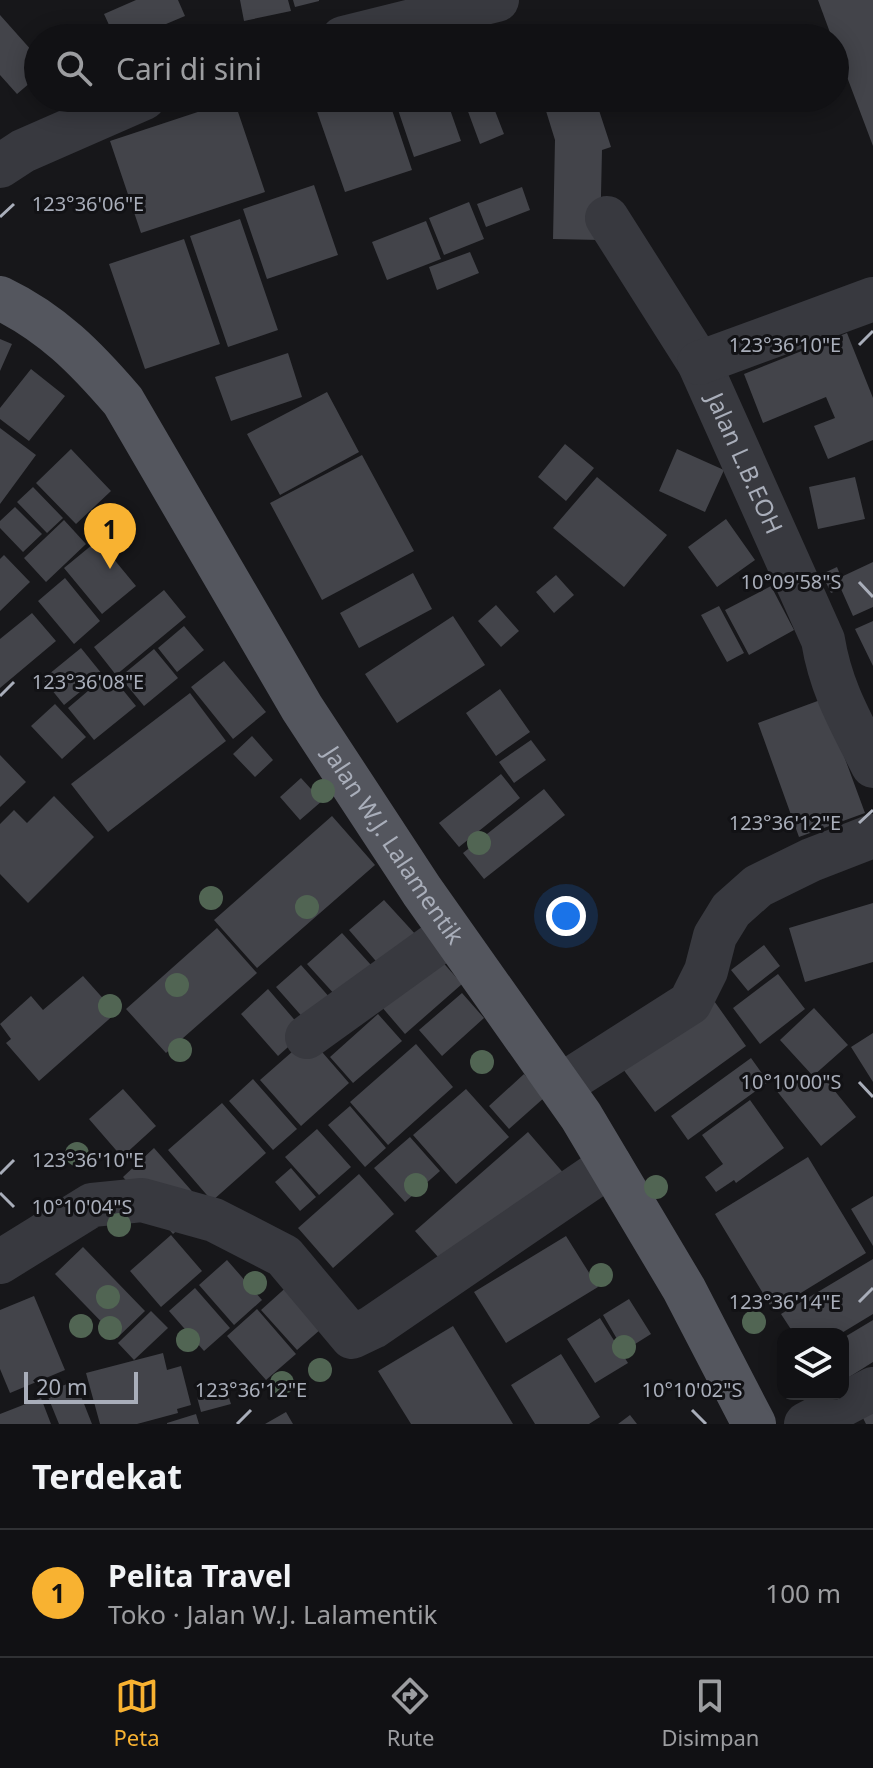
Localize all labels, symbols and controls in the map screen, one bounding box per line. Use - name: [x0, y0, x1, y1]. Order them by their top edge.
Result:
- search box: [24, 24, 849, 112]
- icon: search: [52, 46, 96, 90]
- text: Cari di sini: [116, 48, 262, 89]
- text: 123°36'06"E: [32, 190, 144, 217]
- text: 123°36'10"E: [729, 331, 841, 358]
- street label: Jalan L.B.EOH: [699, 385, 791, 539]
- pin: 1: [84, 503, 136, 569]
- text: 10°09'58"S: [741, 568, 841, 595]
- text: 123°36'08"E: [32, 668, 144, 695]
- street label: Jalan W.J. Lalamentik: [315, 737, 473, 950]
- text: 123°36'12"E: [729, 809, 841, 836]
- your location: [546, 896, 586, 936]
- text: 10°10'00"S: [741, 1068, 841, 1095]
- text: 123°36'10"E: [32, 1146, 144, 1173]
- text: 10°10'04"S: [32, 1193, 132, 1220]
- text: 123°36'14"E: [729, 1288, 841, 1315]
- map controls: [777, 1328, 849, 1400]
- button: layers: [777, 1328, 849, 1400]
- scale bar: [24, 1368, 138, 1404]
- text: 20 m: [36, 1371, 87, 1401]
- text: 123°36'12"E: [195, 1376, 307, 1403]
- text: 10°10'02"S: [642, 1376, 742, 1403]
- text: Terdekat: [32, 1453, 182, 1499]
- text: Pelita Travel: [108, 1555, 292, 1596]
- text: 1: [51, 1575, 65, 1611]
- text: 100 m: [765, 1575, 841, 1611]
- text: Toko · Jalan W.J. Lalamentik: [108, 1596, 437, 1632]
- tab: Peta: [114, 1674, 160, 1752]
- tab: Rute: [387, 1674, 434, 1752]
- tab: Disimpan: [661, 1674, 759, 1752]

